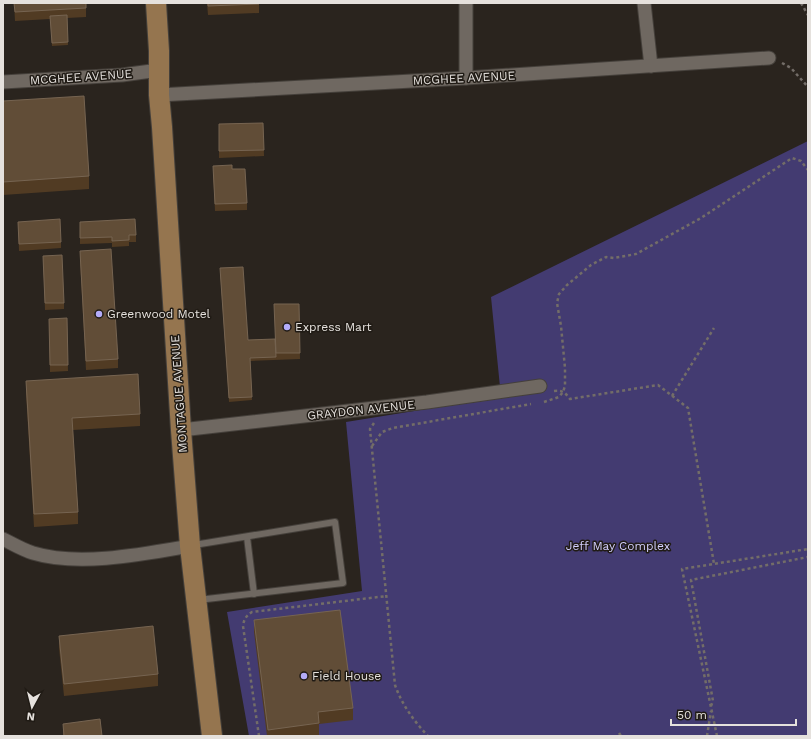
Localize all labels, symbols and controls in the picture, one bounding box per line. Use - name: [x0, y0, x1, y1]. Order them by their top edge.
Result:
- street label: MCGHEE AVENUE: [29, 66, 133, 88]
- street label: MCGHEE AVENUE: [412, 68, 516, 88]
- place label: Greenwood Motel: [107, 307, 211, 321]
- marker: Greenwood Motel: [94, 309, 104, 319]
- place label: Express Mart: [295, 320, 371, 334]
- marker: Express Mart: [282, 322, 292, 332]
- street label: MONTAGUE AVENUE: [168, 334, 190, 453]
- street label: GRAYDON AVENUE: [307, 397, 416, 423]
- park label: Jeff May Complex: [566, 539, 670, 553]
- place label: Field House: [312, 669, 381, 683]
- marker: Field House: [299, 671, 309, 681]
- north arrow: [12, 687, 52, 727]
- scale bar: [671, 701, 796, 727]
- text: 50 m: [677, 708, 707, 722]
- text: N: [26, 709, 36, 723]

